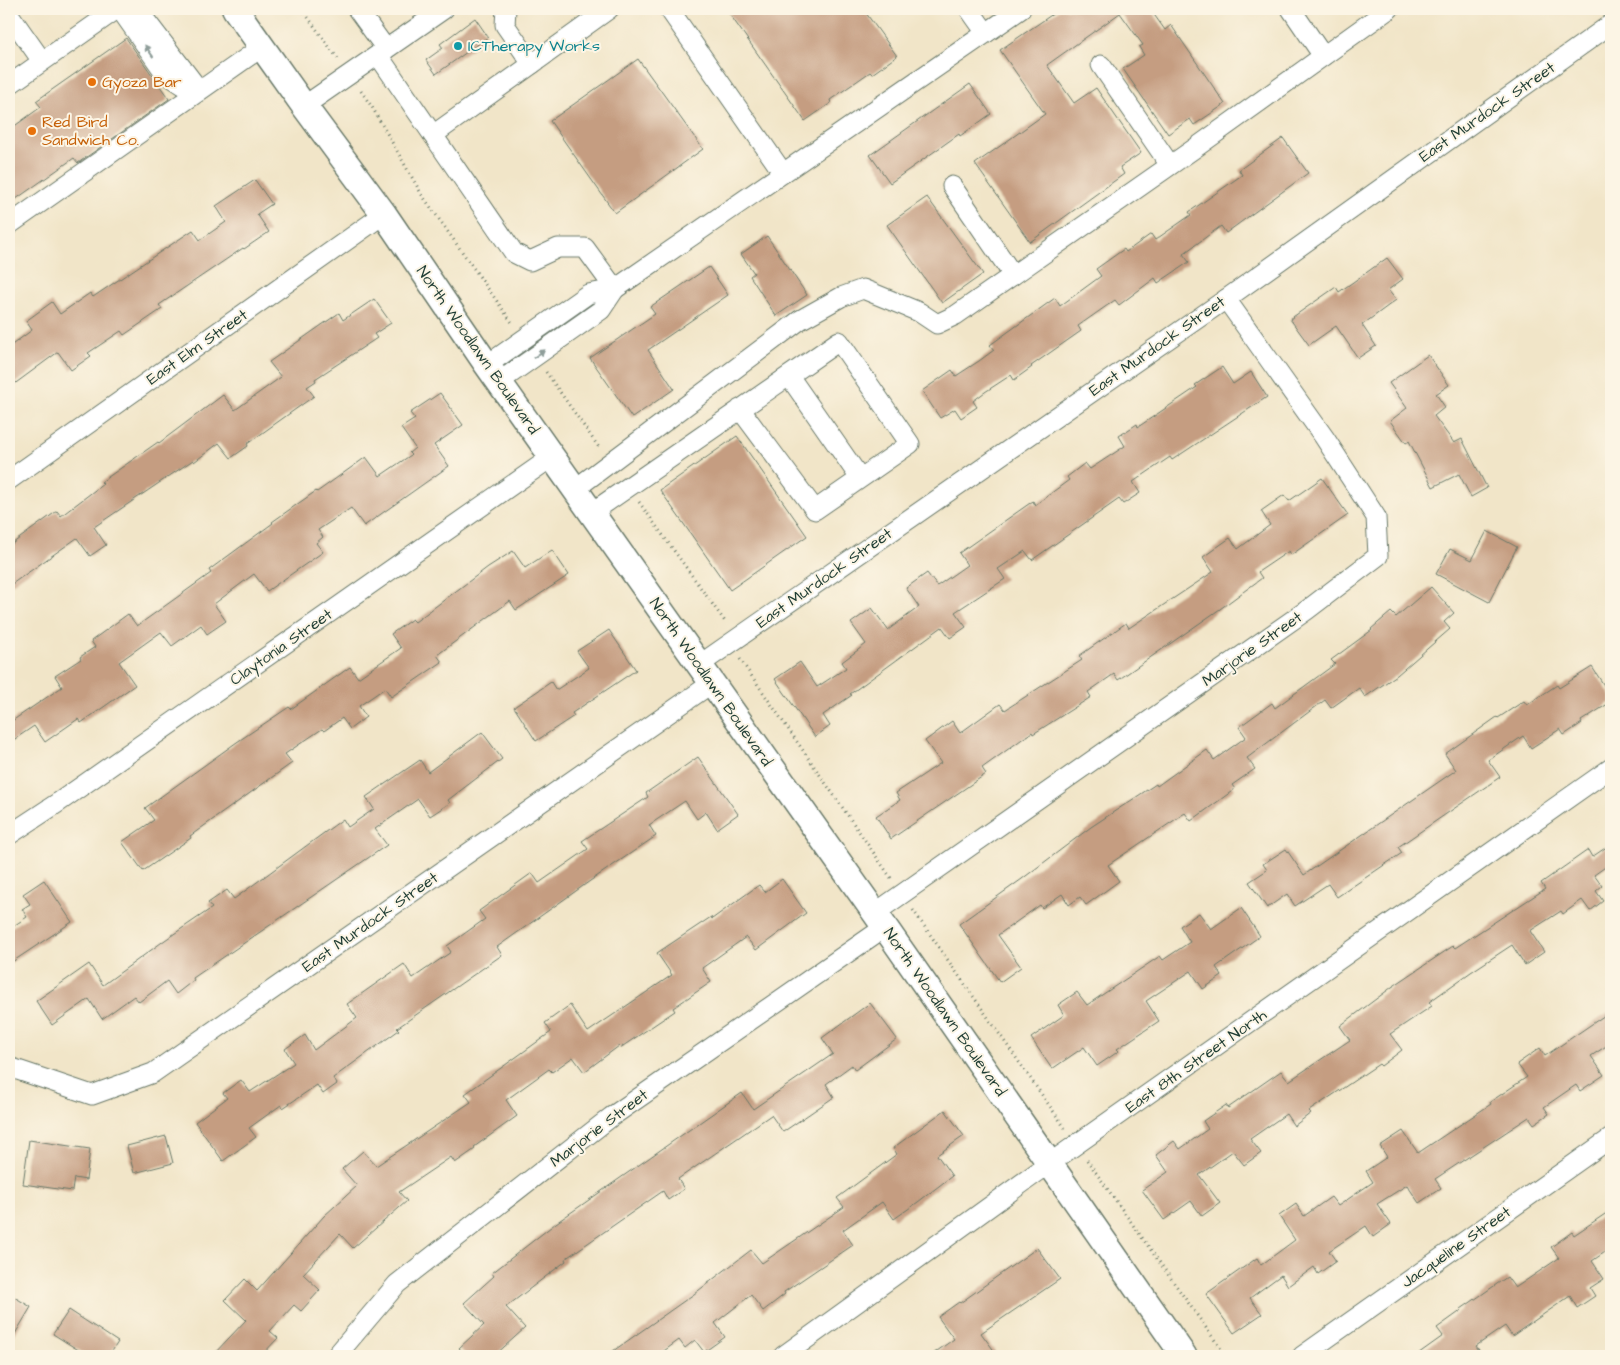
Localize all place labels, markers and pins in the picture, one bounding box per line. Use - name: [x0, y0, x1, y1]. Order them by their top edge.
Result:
- place label: ICTherapy Works: [468, 35, 600, 58]
- marker: ICTherapy Works: [452, 40, 464, 52]
- place label: Gyoza Bar: [102, 71, 182, 94]
- marker: Gyoza Bar: [86, 76, 98, 88]
- place label: Red Bird Sandwich Co.: [42, 111, 139, 151]
- marker: Red Bird Sandwich Co.: [26, 125, 38, 137]

